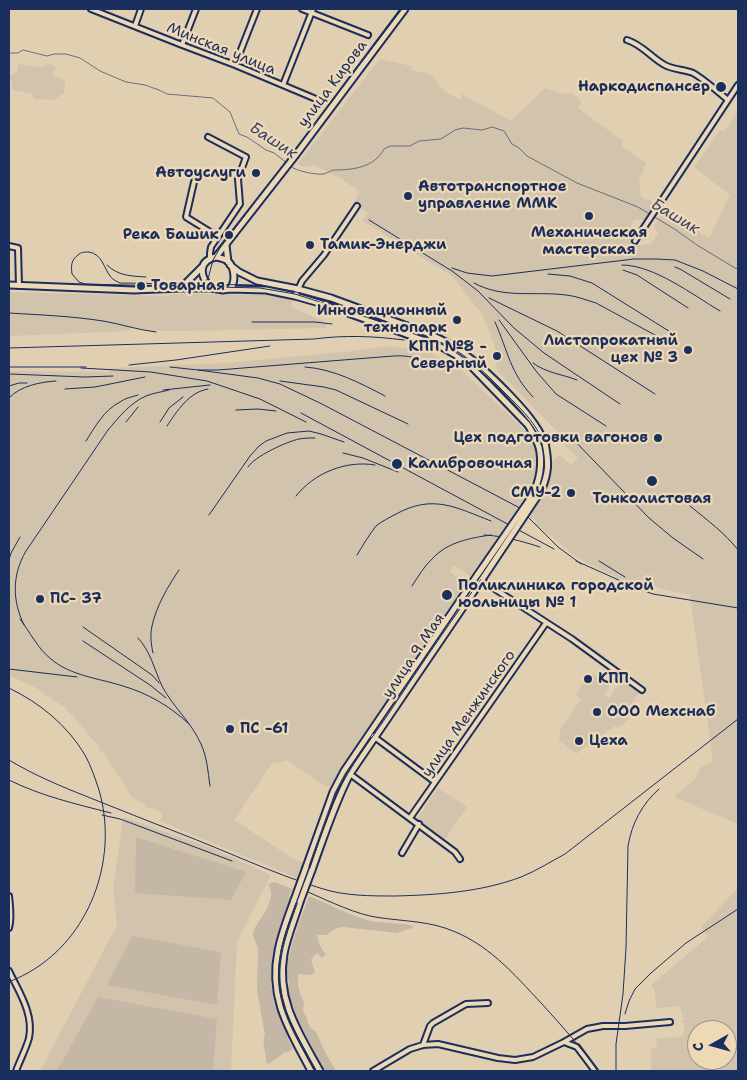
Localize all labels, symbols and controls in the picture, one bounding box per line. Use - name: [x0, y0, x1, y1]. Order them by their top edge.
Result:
- street label: Минская улица: [164, 19, 278, 79]
- street label: улица Кирова: [294, 37, 372, 131]
- place label: Наркодиспансер: [578, 78, 710, 96]
- marker: Наркодиспансер: [714, 80, 728, 94]
- water label: Башик: [245, 118, 301, 164]
- place label: Автоуслуги: [155, 164, 246, 182]
- marker: Автоуслуги: [250, 167, 262, 179]
- place label: Автотранспортное управление ММК: [418, 178, 567, 213]
- marker: Автотранспортное управление ММК: [402, 190, 414, 202]
- water label: Башик: [647, 195, 703, 239]
- marker: Механическая мастерская: [583, 210, 595, 222]
- place label: Механическая мастерская: [531, 224, 647, 259]
- place label: Река Башик: [123, 226, 219, 244]
- marker: Река Башик: [223, 229, 235, 241]
- place label: Тамик-Энерджи: [320, 236, 446, 254]
- marker: Тамик-Энерджи: [304, 239, 316, 251]
- place label: Товарная: [151, 277, 225, 295]
- marker: Товарная: [135, 280, 147, 292]
- place label: Инновационный технопарк: [317, 302, 447, 337]
- marker: Инновационный технопарк: [451, 314, 463, 326]
- place label: Листопрокатный цех № 3: [544, 332, 678, 367]
- place label: КПП №8 - Северный: [408, 338, 487, 373]
- marker: Листопрокатный цех № 3: [682, 344, 694, 356]
- marker: КПП №8 - Северный: [491, 350, 503, 362]
- place label: Цех подготовки вагонов: [453, 429, 648, 447]
- marker: Цех подготовки вагонов: [652, 432, 664, 444]
- place label: Калибровочная: [408, 455, 532, 473]
- marker: Калибровочная: [390, 457, 404, 471]
- marker: Тонколистовая: [645, 474, 659, 488]
- place label: СМУ-2: [511, 484, 561, 502]
- marker: СМУ-2: [565, 487, 577, 499]
- place label: Тонколистовая: [593, 490, 711, 508]
- place label: Поликлиника городской юольницы № 1: [458, 577, 654, 612]
- marker: Поликлиника городской юольницы № 1: [440, 588, 454, 602]
- place label: ПС- 37: [50, 590, 102, 608]
- marker: ПС- 37: [34, 593, 46, 605]
- street label: улица 9 Мая: [379, 610, 449, 702]
- street label: улица Менжинского: [418, 647, 520, 781]
- place label: КПП: [598, 670, 629, 688]
- marker: КПП: [582, 673, 594, 685]
- place label: ООО Мехснаб: [607, 703, 715, 721]
- marker: ООО Мехснаб: [591, 706, 603, 718]
- place label: ПС -61: [240, 720, 288, 738]
- marker: ПС -61: [224, 723, 236, 735]
- place label: Цеха: [589, 732, 628, 750]
- marker: Цеха: [573, 735, 585, 747]
- north arrow: [687, 1020, 737, 1070]
- text: С: [689, 1041, 708, 1052]

